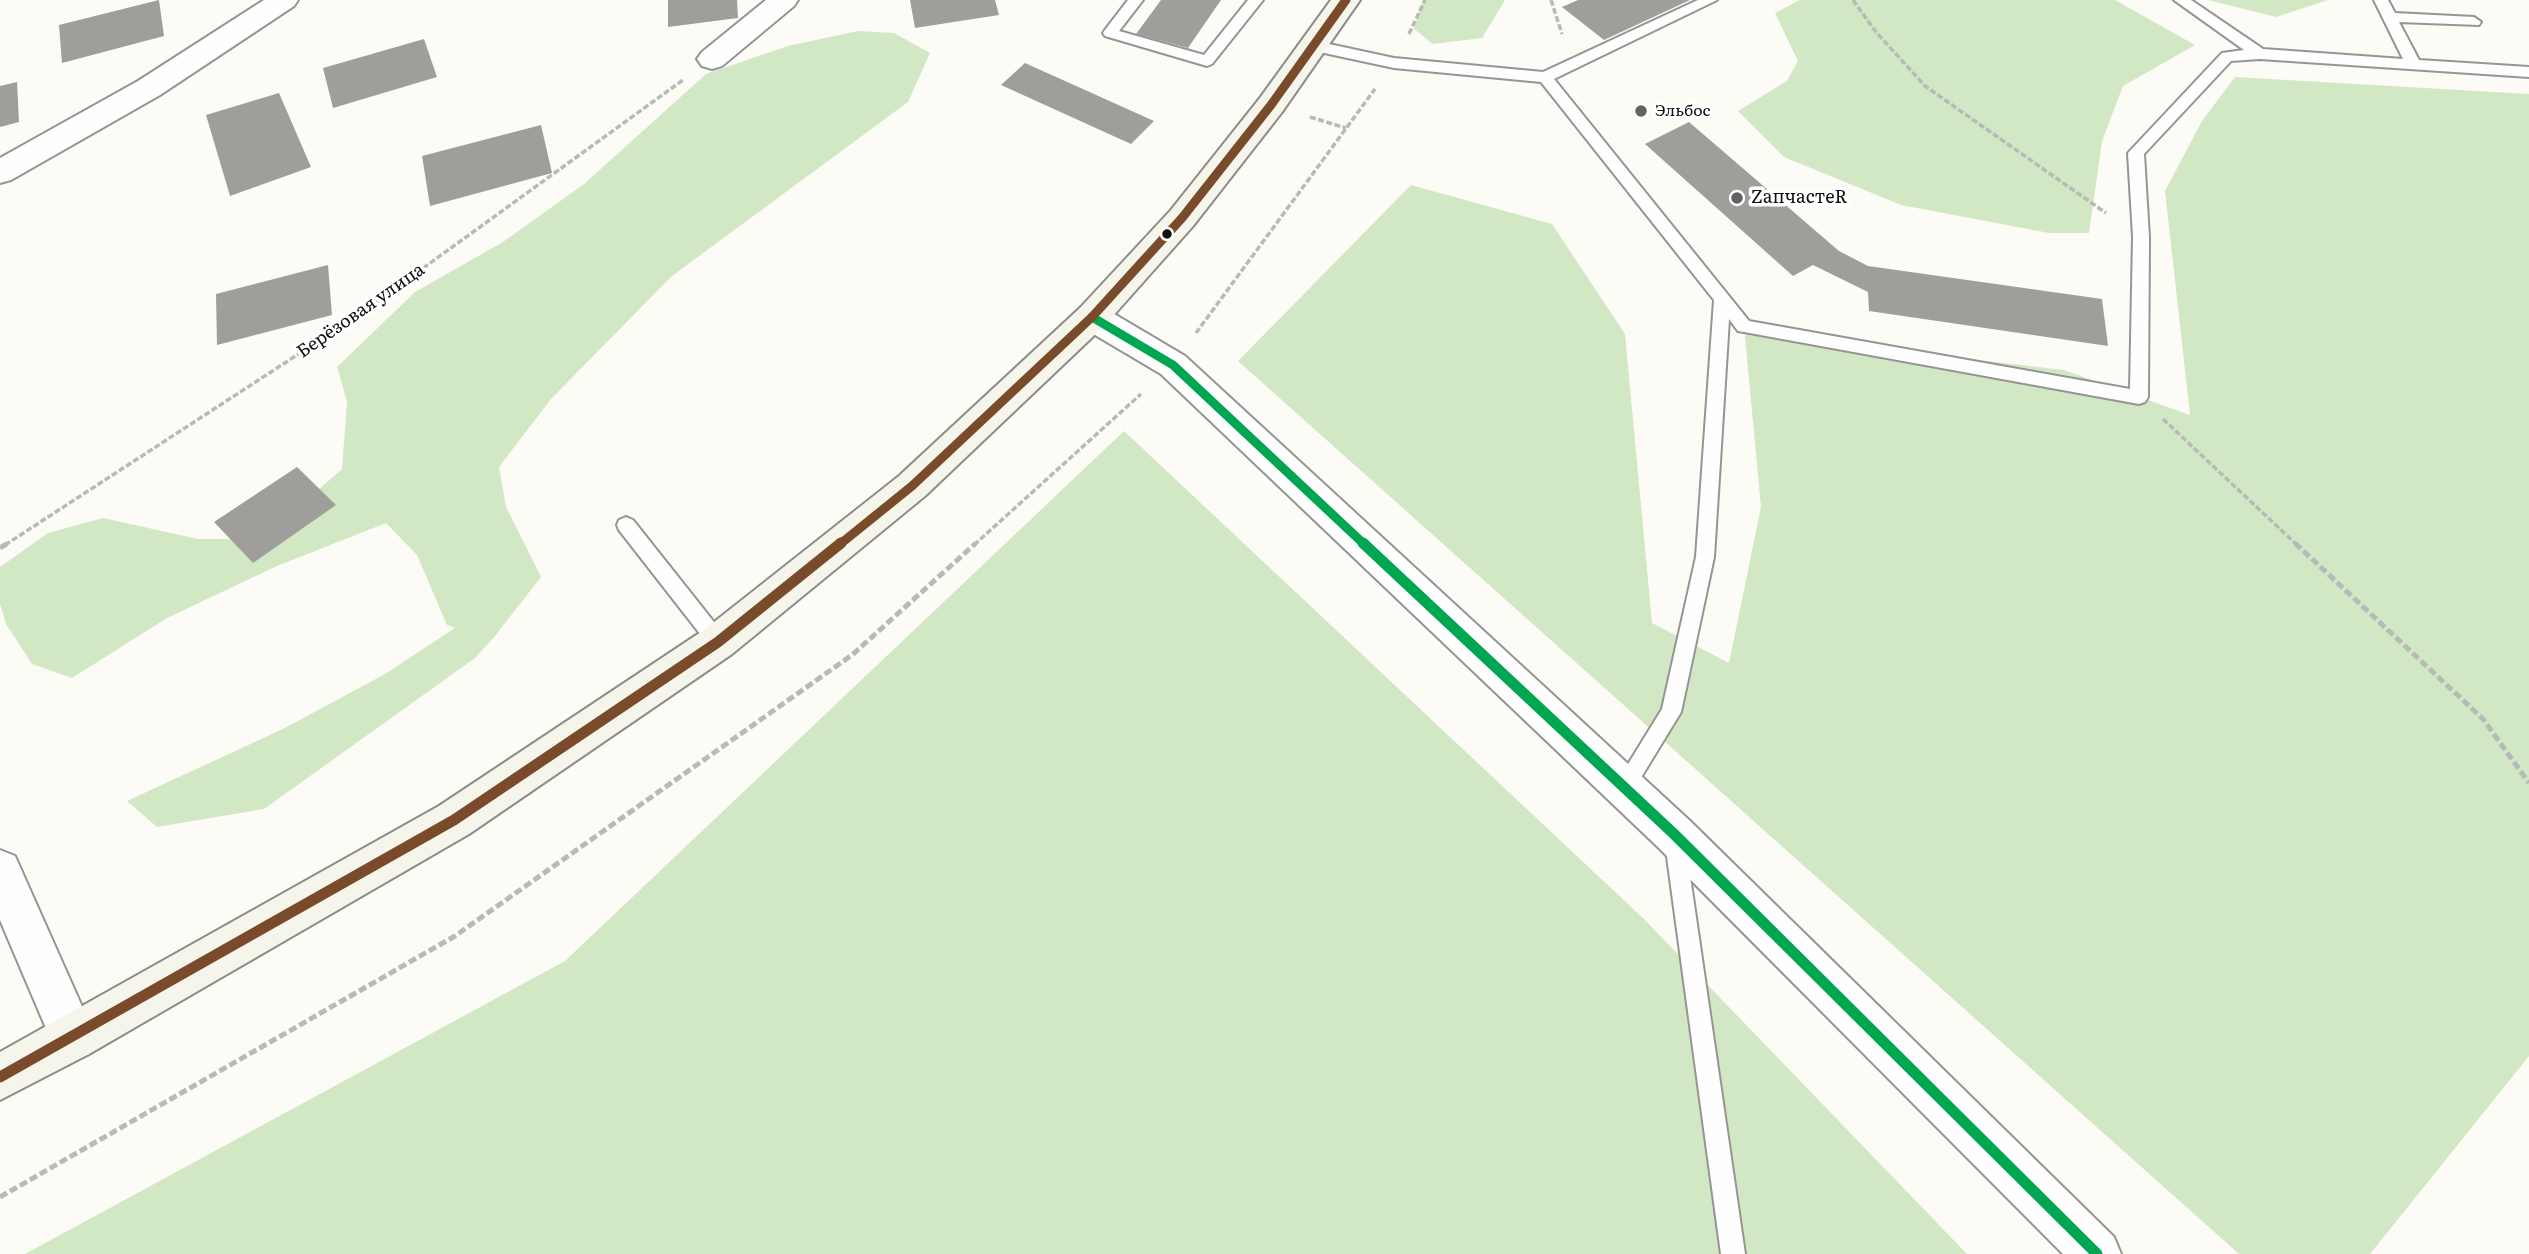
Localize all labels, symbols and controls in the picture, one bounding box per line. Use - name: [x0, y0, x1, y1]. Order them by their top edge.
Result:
- place label: Эльбос: [1655, 101, 1711, 121]
- marker: Эльбос: [1633, 103, 1649, 119]
- place label: ZапчастеR: [1751, 187, 1848, 209]
- marker: ZапчастеR: [1729, 190, 1745, 206]
- unlabelled marker: [1160, 227, 1174, 241]
- street label: Берёзовая улица: [293, 259, 429, 363]

